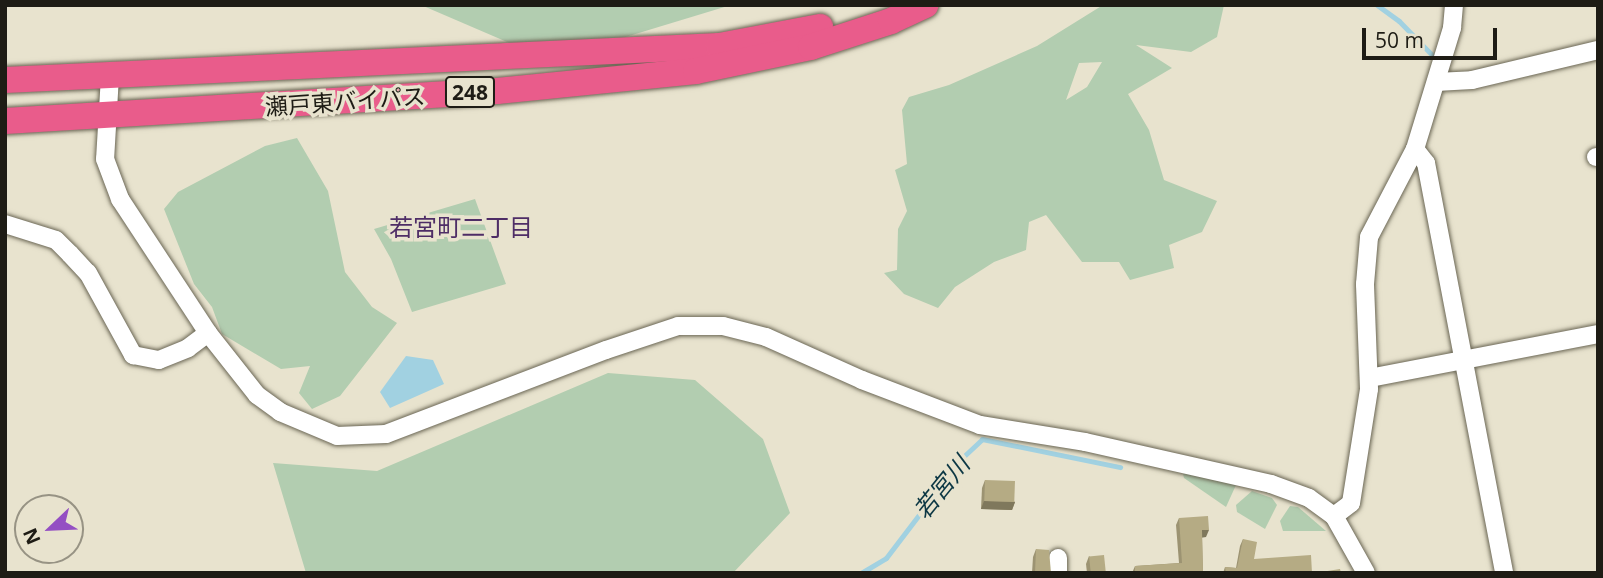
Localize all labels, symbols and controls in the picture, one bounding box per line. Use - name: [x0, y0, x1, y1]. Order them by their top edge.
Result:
- scale bar: [1365, 14, 1500, 58]
- text: 50 m: [1375, 26, 1424, 54]
- road number: 248: [444, 74, 496, 110]
- street label: 瀬戸東バイパス: [264, 82, 426, 120]
- district label: 若宮町二丁目: [389, 213, 533, 241]
- water label: 若宮川: [907, 450, 975, 524]
- north arrow: [14, 494, 84, 564]
- text: N: [17, 524, 46, 549]

